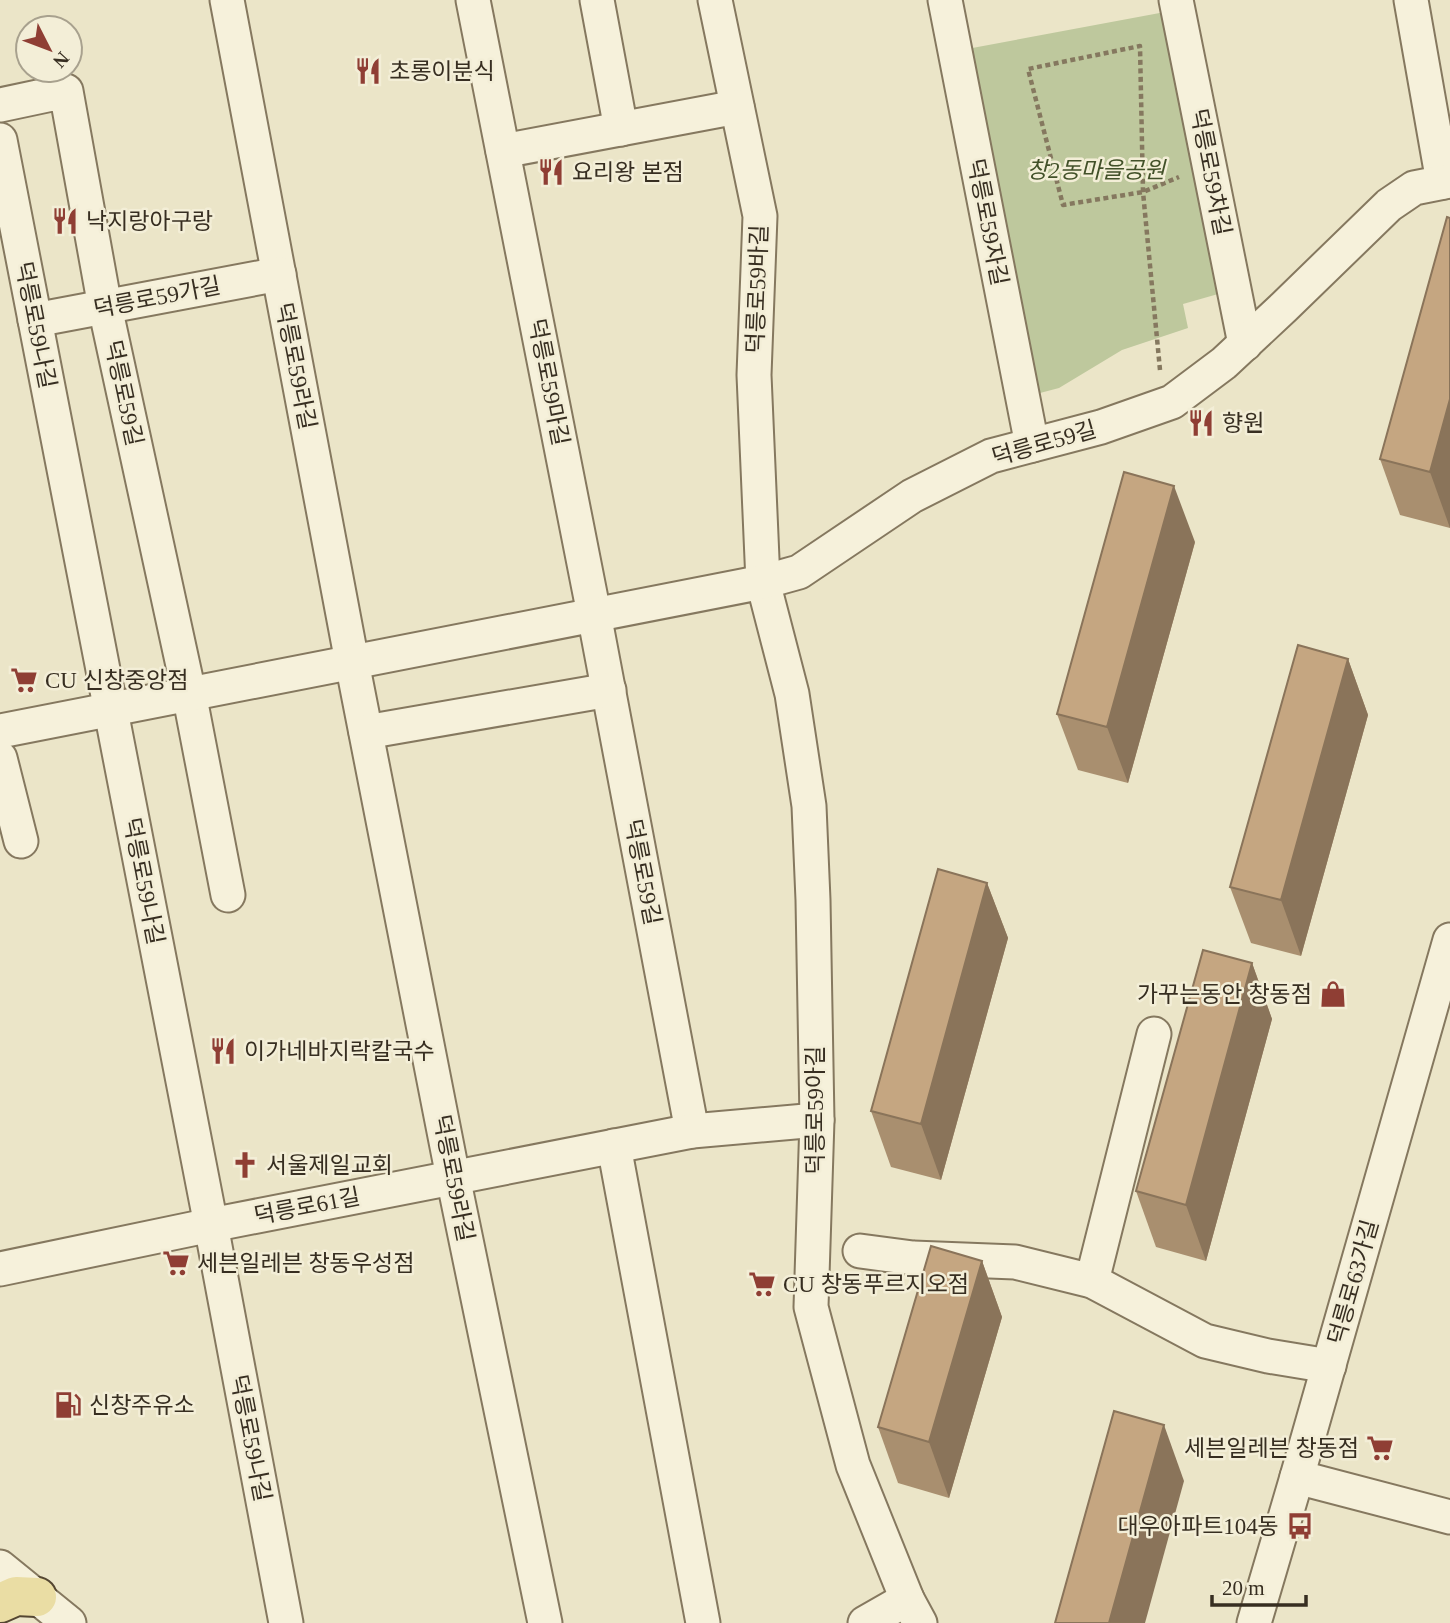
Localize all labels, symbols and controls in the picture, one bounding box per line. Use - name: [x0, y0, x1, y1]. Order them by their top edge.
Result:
- north arrow: [14, 14, 84, 84]
- text: N: [49, 48, 74, 72]
- restaurant icon: 초롱이분식: [353, 56, 383, 86]
- place label: 초롱이분식: [389, 59, 495, 84]
- street label: 덕릉로59차길: [1186, 106, 1235, 238]
- street label: 덕릉로59자길: [963, 156, 1012, 288]
- restaurant icon: 요리왕 본점: [536, 157, 566, 187]
- park label: 창2동마을공원: [1027, 158, 1167, 183]
- place label: 요리왕 본점: [572, 160, 684, 185]
- restaurant icon: 낙지랑아구랑: [50, 206, 80, 236]
- place label: 낙지랑아구랑: [86, 209, 213, 234]
- street label: 덕릉로59바길: [743, 224, 772, 354]
- street label: 덕릉로59나길: [11, 259, 60, 391]
- street label: 덕릉로59가길: [91, 273, 223, 322]
- street label: 덕릉로59라길: [271, 300, 320, 432]
- street label: 덕릉로59마길: [524, 316, 573, 448]
- street label: 덕릉로59길: [100, 338, 147, 448]
- restaurant icon: 향원: [1186, 408, 1216, 438]
- place label: 향원: [1222, 411, 1264, 436]
- street label: 덕릉로59길: [989, 417, 1099, 470]
- supermarket icon: CU 신창중앙점: [9, 665, 39, 695]
- place label: CU 신창중앙점: [45, 668, 189, 693]
- street label: 덕릉로59나길: [119, 815, 168, 947]
- street label: 덕릉로59길: [620, 817, 665, 927]
- shop icon: 가꾸는동안 창동점: [1318, 979, 1348, 1009]
- place label: 가꾸는동안 창동점: [1137, 982, 1312, 1007]
- restaurant icon: 이가네바지락칼국수: [208, 1036, 238, 1066]
- place label: 이가네바지락칼국수: [244, 1039, 434, 1064]
- street label: 덕릉로59아길: [803, 1046, 828, 1174]
- street label: 덕릉로59라길: [429, 1112, 478, 1244]
- church icon: 서울제일교회: [230, 1150, 260, 1180]
- place label: 서울제일교회: [266, 1153, 393, 1178]
- street label: 덕릉로61길: [252, 1184, 362, 1229]
- street label: 덕릉로63가길: [1324, 1217, 1383, 1347]
- supermarket icon: 세븐일레븐 창동우성점: [161, 1248, 191, 1278]
- place label: 세븐일레븐 창동우성점: [197, 1251, 414, 1276]
- supermarket icon: CU 창동푸르지오점: [747, 1269, 777, 1299]
- place label: CU 창동푸르지오점: [783, 1272, 969, 1297]
- street label: 덕릉로59나길: [226, 1372, 275, 1504]
- fuel station icon: 신창주유소: [53, 1390, 83, 1420]
- place label: 신창주유소: [89, 1393, 195, 1418]
- supermarket icon: 세븐일레븐 창동점: [1365, 1433, 1395, 1463]
- place label: 세븐일레븐 창동점: [1184, 1436, 1359, 1461]
- bus stop icon: 대우아파트104동: [1285, 1511, 1315, 1541]
- place label: 대우아파트104동: [1118, 1514, 1279, 1539]
- scale bar: [1212, 1564, 1306, 1608]
- text: 20 m: [1222, 1576, 1265, 1600]

